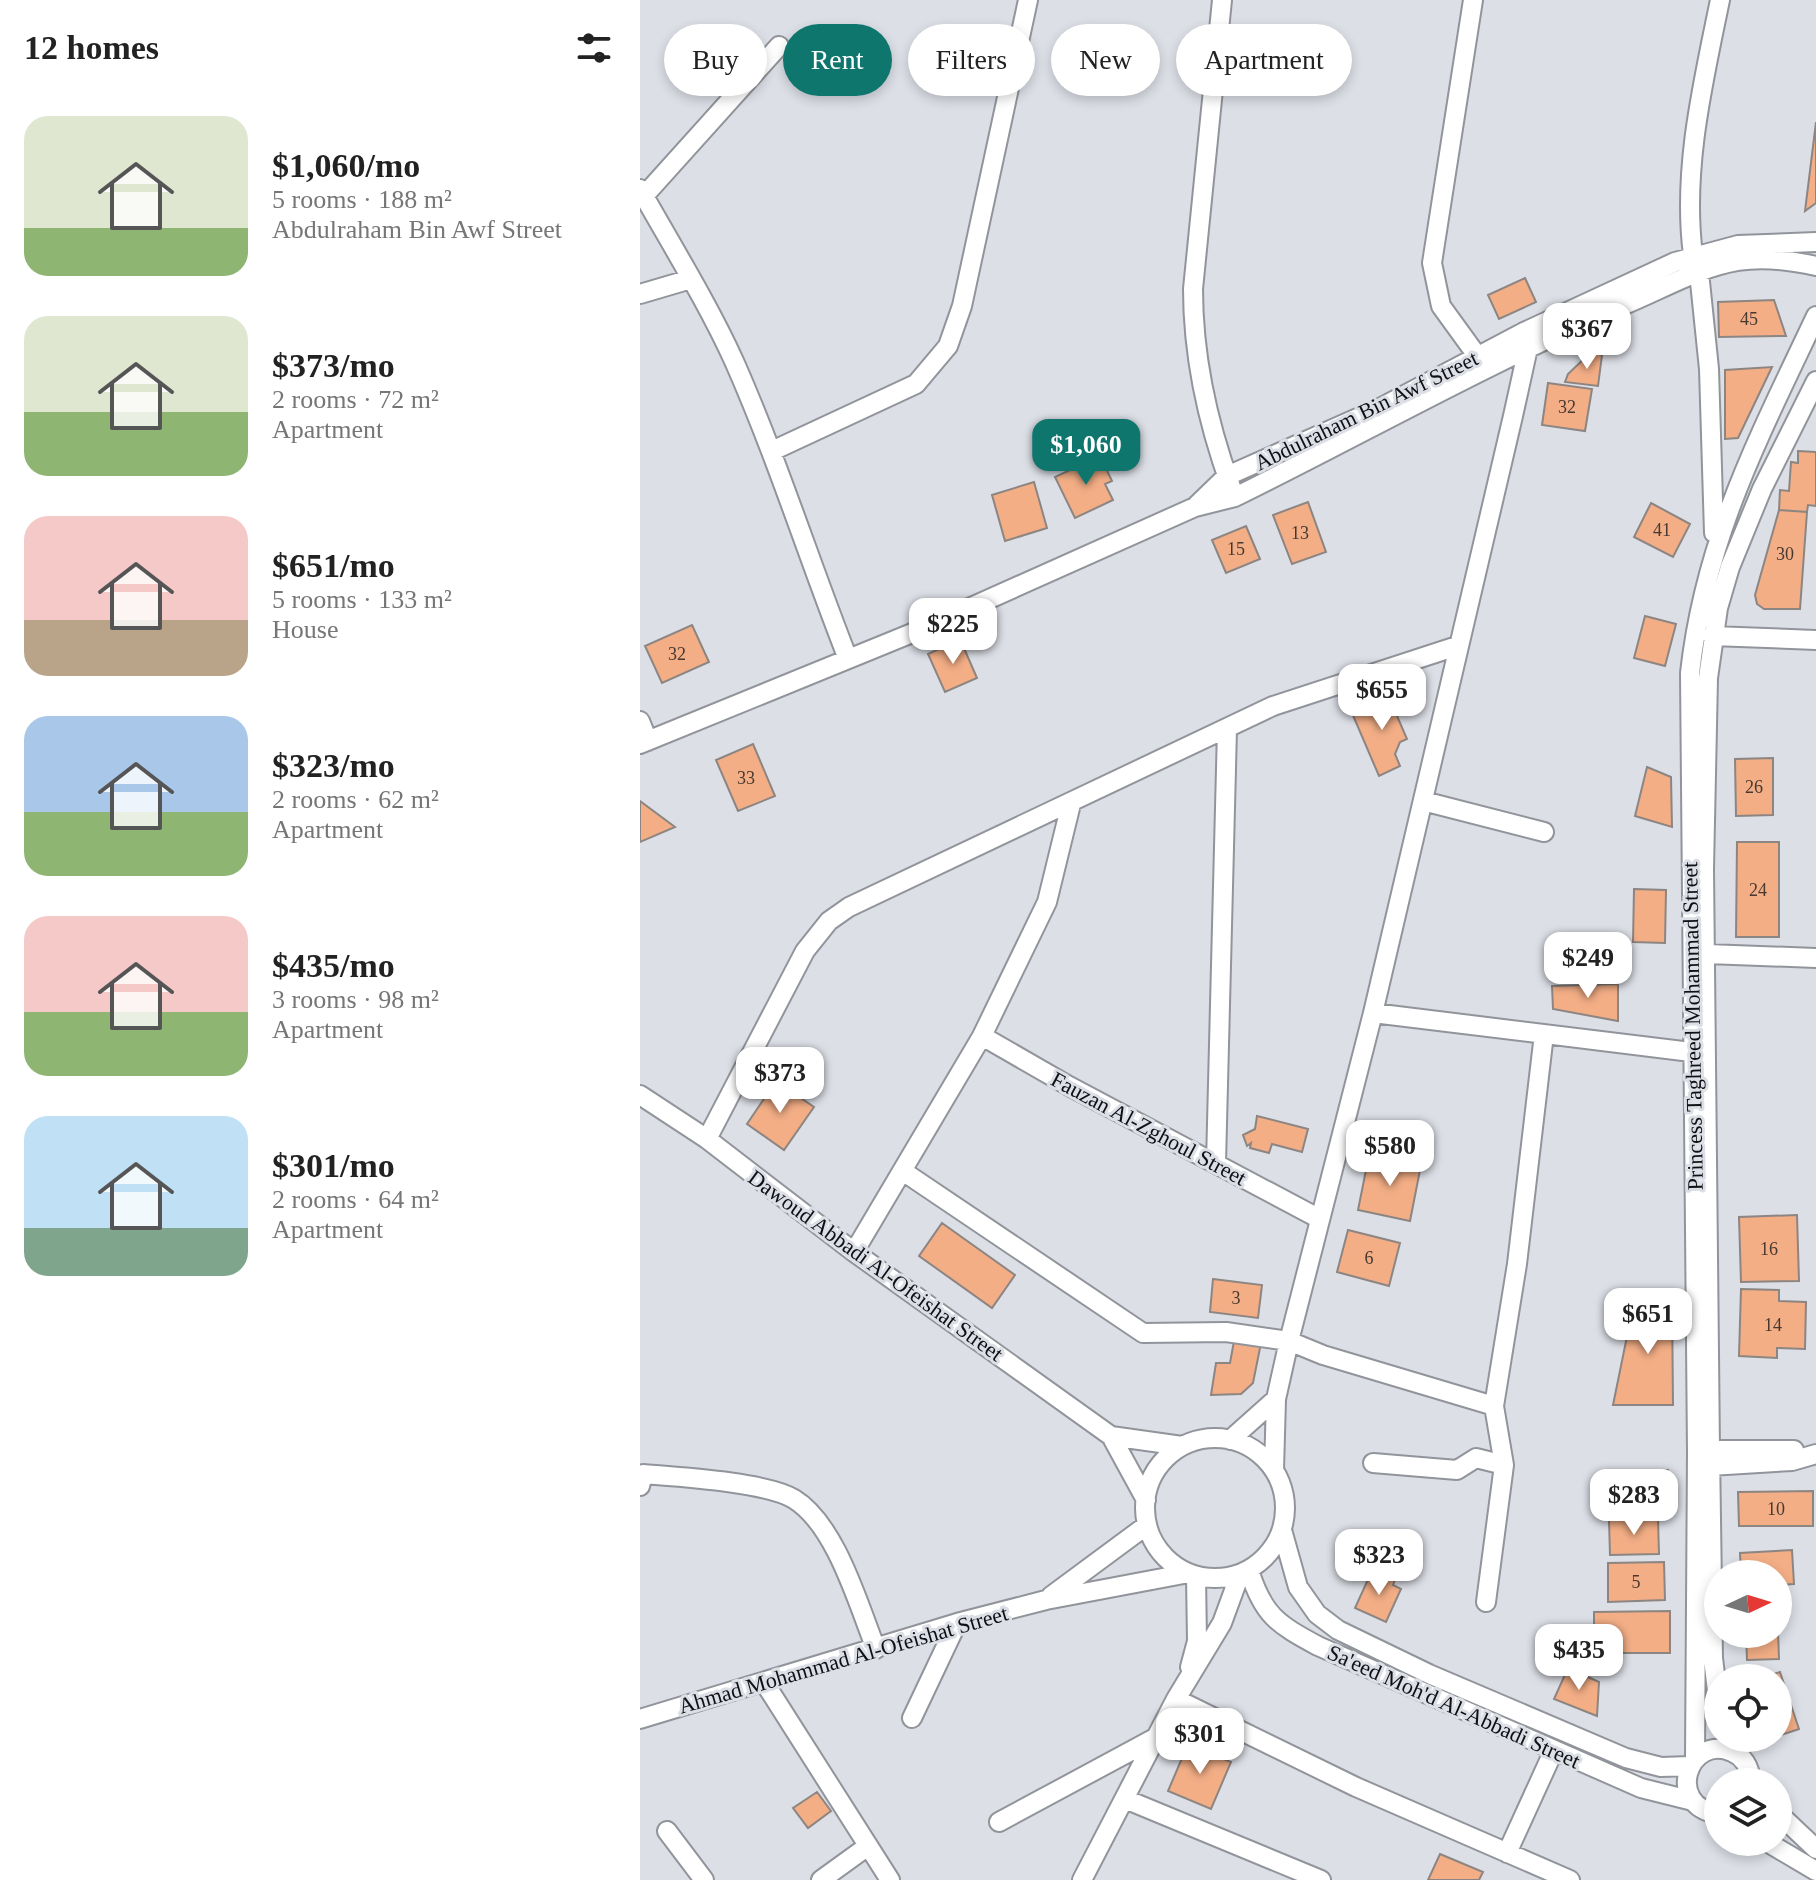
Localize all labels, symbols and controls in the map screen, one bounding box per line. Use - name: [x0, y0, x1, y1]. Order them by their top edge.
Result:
- chip: Buy: [664, 24, 767, 96]
- chip: Rent: [783, 24, 892, 96]
- chip: Filters: [908, 24, 1035, 96]
- chip: New: [1051, 24, 1160, 96]
- chip: Apartment: [1176, 24, 1352, 96]
- icon: filters: [572, 26, 616, 70]
- text: 12 homes: [24, 29, 159, 66]
- text: $1,060/mo: [272, 147, 420, 184]
- icon: home: [88, 148, 184, 244]
- text: 5 rooms · 188 m²: [272, 185, 452, 214]
- text: Abdulraham Bin Awf Street: [272, 215, 562, 244]
- pin: $367: [1540, 303, 1634, 371]
- house number: 45: [1740, 309, 1758, 329]
- text: $367: [1561, 314, 1613, 343]
- street label: Abdulraham Bin Awf Street: [1250, 345, 1482, 475]
- text: $373/mo: [272, 347, 395, 384]
- icon: home: [88, 348, 184, 444]
- text: 2 rooms · 72 m²: [272, 385, 439, 414]
- house number: 32: [1558, 397, 1576, 417]
- text: Apartment: [272, 415, 383, 444]
- pin: $1,060: [1021, 419, 1151, 487]
- text: $1,060: [1050, 430, 1122, 459]
- house number: 41: [1653, 520, 1671, 540]
- house number: 13: [1291, 523, 1309, 543]
- house number: 15: [1227, 539, 1245, 559]
- house number: 30: [1776, 544, 1794, 564]
- text: $651/mo: [272, 547, 395, 584]
- icon: home: [88, 548, 184, 644]
- text: 5 rooms · 133 m²: [272, 585, 452, 614]
- pin: $225: [906, 598, 1000, 666]
- text: $225: [927, 609, 979, 638]
- text: House: [272, 615, 338, 644]
- house number: 32: [668, 644, 686, 664]
- pin: $655: [1335, 664, 1429, 732]
- text: $655: [1356, 675, 1408, 704]
- text: $323/mo: [272, 747, 395, 784]
- icon: home: [88, 748, 184, 844]
- house number: 33: [737, 768, 755, 788]
- house number: 26: [1745, 777, 1763, 797]
- text: 2 rooms · 62 m²: [272, 785, 439, 814]
- text: Apartment: [272, 815, 383, 844]
- street label: Princess Taghreed Mohammad Street: [1677, 862, 1708, 1190]
- house number: 24: [1749, 880, 1767, 900]
- pin: $249: [1541, 932, 1635, 1000]
- text: $249: [1562, 943, 1614, 972]
- text: $435/mo: [272, 947, 395, 984]
- icon: home: [88, 948, 184, 1044]
- text: 3 rooms · 98 m²: [272, 985, 439, 1014]
- text: Apartment: [272, 1015, 383, 1044]
- pin: $373: [733, 1047, 827, 1115]
- text: $373: [754, 1058, 806, 1087]
- street label: Fauzan Al-Zghoul Street: [1047, 1066, 1251, 1191]
- pin: $580: [1343, 1120, 1437, 1188]
- text: $580: [1364, 1131, 1416, 1160]
- text: $301/mo: [272, 1147, 395, 1184]
- icon: home: [88, 1148, 184, 1244]
- street label: Dawoud Abbadi Al-Ofeishat Street: [744, 1165, 1008, 1366]
- text: 2 rooms · 64 m²: [272, 1185, 439, 1214]
- text: Apartment: [272, 1215, 383, 1244]
- house number: 16: [1760, 1239, 1778, 1259]
- house number: 6: [1365, 1248, 1374, 1268]
- house number: 3: [1232, 1288, 1241, 1308]
- pin: $651: [1601, 1288, 1695, 1356]
- text: $651: [1622, 1299, 1674, 1328]
- house number: 14: [1764, 1315, 1782, 1335]
- pin: $283: [1587, 1469, 1681, 1537]
- text: $283: [1608, 1480, 1660, 1509]
- house number: 10: [1767, 1499, 1785, 1519]
- pin: $323: [1332, 1529, 1426, 1597]
- text: $323: [1353, 1540, 1405, 1569]
- north arrow: [1704, 1560, 1792, 1648]
- map controls: [1704, 1560, 1792, 1856]
- house number: 5: [1632, 1572, 1641, 1592]
- street label: Ahmad Mohammad Al-Ofeishat Street: [676, 1600, 1011, 1719]
- pin: $435: [1532, 1624, 1626, 1692]
- text: $435: [1553, 1635, 1605, 1664]
- street label: Sa'eed Moh'd Al-Abbadi Street: [1324, 1639, 1584, 1774]
- button: locate: [1704, 1664, 1792, 1752]
- pin: $301: [1153, 1708, 1247, 1776]
- text: $301: [1174, 1719, 1226, 1748]
- button: layers: [1704, 1768, 1792, 1856]

